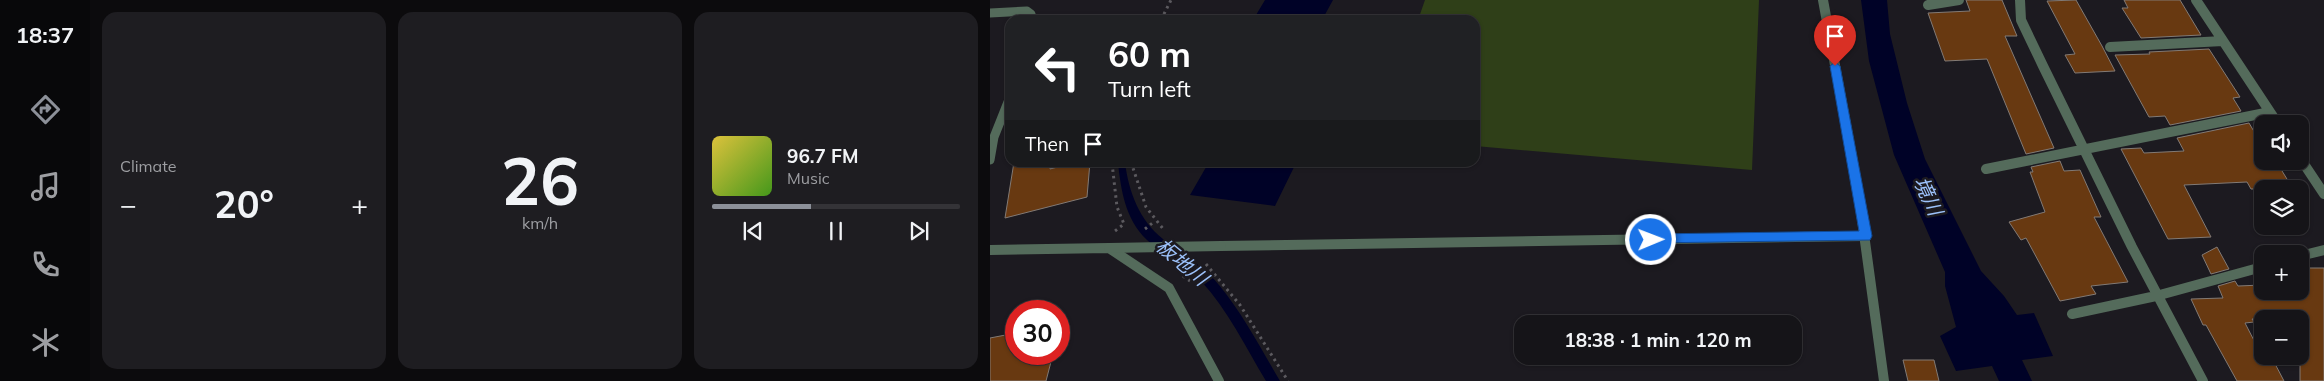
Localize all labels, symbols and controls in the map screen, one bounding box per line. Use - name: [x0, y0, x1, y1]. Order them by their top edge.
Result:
- pin: [1814, 15, 1856, 66]
- text: 18:37: [16, 21, 74, 49]
- icon: arrive: [1821, 22, 1849, 50]
- text: 60 m: [1108, 32, 1191, 76]
- icon: left: [1025, 35, 1090, 100]
- text: Turn left: [1108, 75, 1191, 103]
- icon: directions: [28, 92, 63, 127]
- map controls: [2254, 115, 2309, 365]
- button: sound: [2254, 115, 2309, 170]
- icon: arrive: [1079, 130, 1107, 158]
- text: Then: [1025, 132, 1069, 156]
- text: 26: [501, 140, 579, 221]
- text: 96.7 FM: [787, 144, 859, 168]
- text: Climate: [120, 156, 176, 176]
- text: Music: [787, 168, 830, 188]
- icon: music: [28, 169, 63, 204]
- water label: 境川: [1909, 172, 1949, 221]
- text: 20°: [214, 180, 274, 228]
- button: layers: [2254, 180, 2309, 235]
- text: −: [120, 187, 137, 222]
- text: +: [351, 187, 368, 222]
- text: km/h: [522, 213, 558, 233]
- position arrow: [1624, 213, 1676, 265]
- icon: previous: [739, 217, 767, 245]
- icon: pause: [822, 217, 850, 245]
- icon: next: [905, 217, 933, 245]
- water label: 板地川: [1151, 233, 1215, 292]
- button: +: [2254, 245, 2309, 300]
- icon: phone: [28, 247, 63, 282]
- speed limit sign: 30: [1005, 300, 1070, 365]
- button: −: [2254, 310, 2309, 365]
- icon: climate: [28, 325, 63, 360]
- text: 18:38 · 1 min · 120 m: [1564, 328, 1752, 352]

